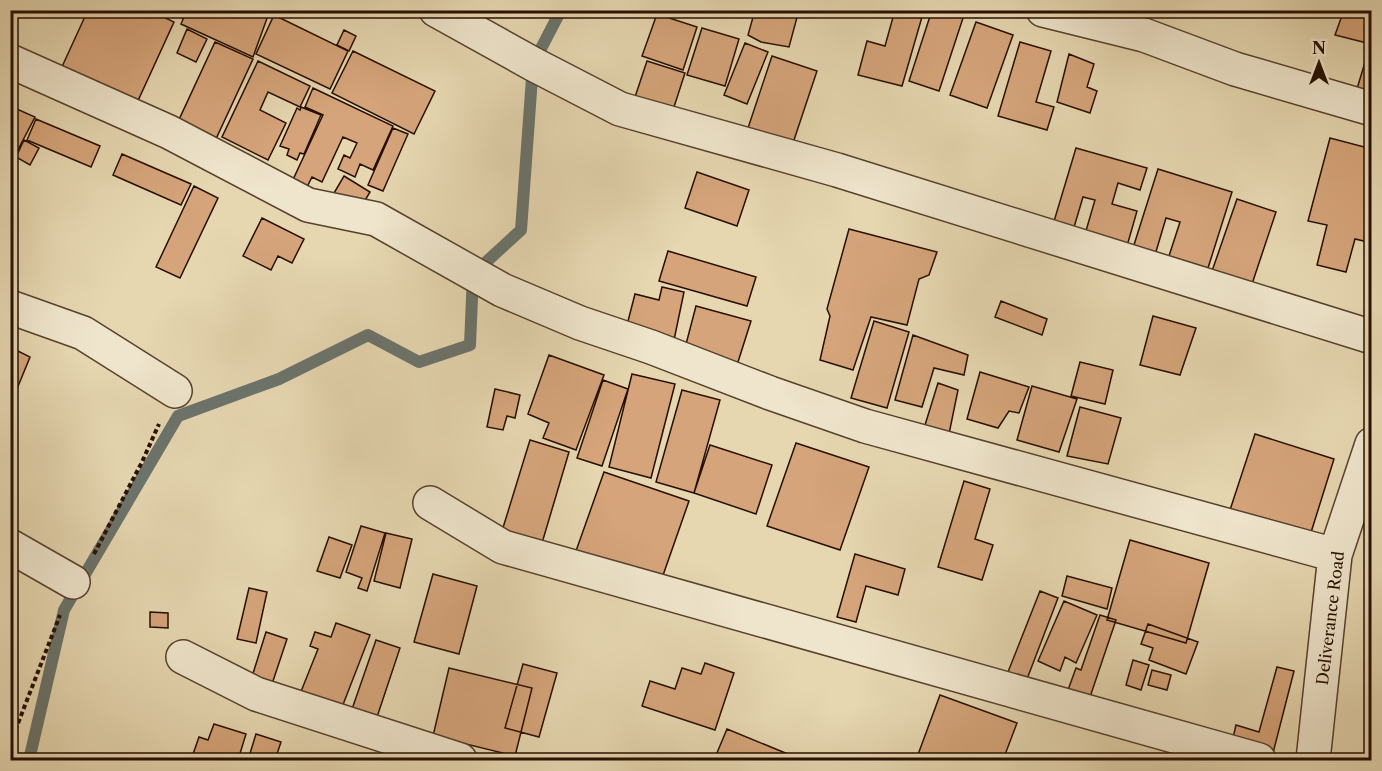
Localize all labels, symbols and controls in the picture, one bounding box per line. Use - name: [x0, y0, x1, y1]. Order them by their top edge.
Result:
- north arrow: [1289, 33, 1349, 93]
- text: N: [1312, 38, 1326, 58]
- street label: Deliverance Road: [1312, 550, 1348, 686]

